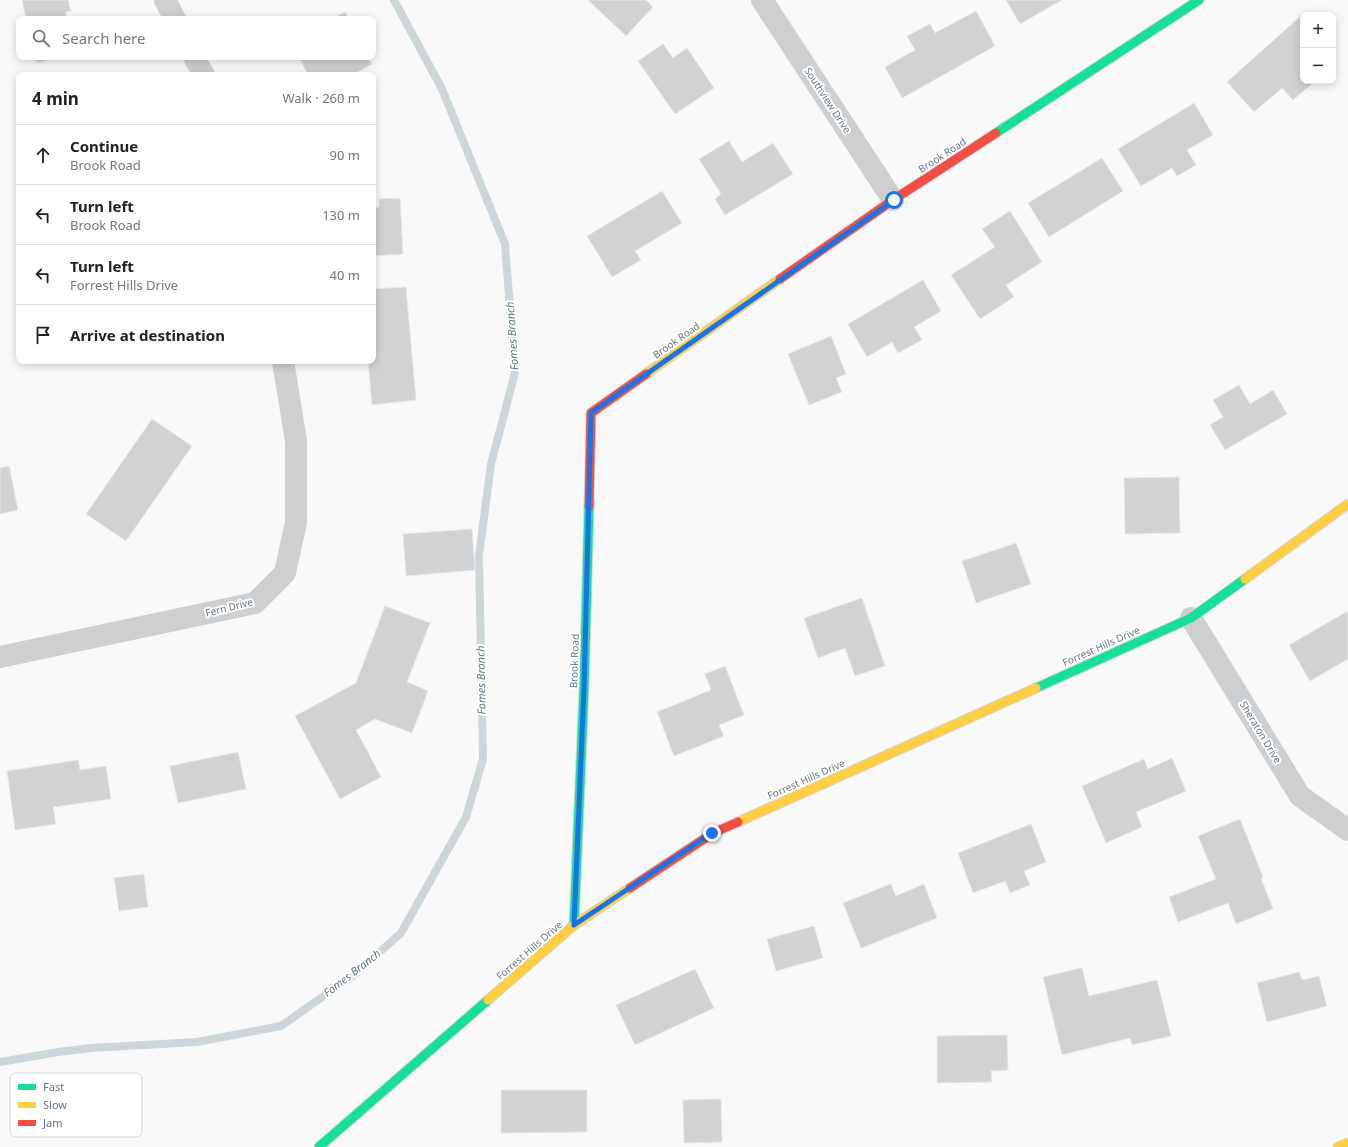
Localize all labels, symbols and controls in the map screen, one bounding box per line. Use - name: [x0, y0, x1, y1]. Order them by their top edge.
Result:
- map controls: [1300, 12, 1336, 84]
- button: +: [1300, 12, 1336, 48]
- search box: [16, 16, 376, 60]
- icon: search: [30, 27, 52, 49]
- text: Search here: [62, 28, 145, 48]
- button: −: [1300, 48, 1336, 84]
- street label: Southview Drive: [801, 64, 855, 136]
- text: 4 min: [32, 87, 79, 110]
- text: Walk · 260 m: [282, 89, 360, 107]
- street label: Brook Road: [915, 134, 969, 176]
- text: Continue: [70, 136, 138, 156]
- icon: ahead: [32, 144, 54, 166]
- text: 90 m: [330, 146, 360, 164]
- text: Brook Road: [70, 156, 141, 174]
- route start: [885, 191, 903, 209]
- text: Turn left: [70, 196, 134, 216]
- icon: left: [32, 204, 54, 226]
- text: 130 m: [322, 206, 360, 224]
- text: Brook Road: [70, 216, 141, 234]
- text: Turn left: [70, 256, 134, 276]
- icon: left: [32, 264, 54, 286]
- text: 40 m: [330, 266, 360, 284]
- text: Forrest Hills Drive: [70, 276, 178, 294]
- water label: Fomes Branch: [502, 301, 521, 371]
- street label: Brook Road: [650, 319, 702, 361]
- icon: arrive: [32, 324, 54, 346]
- text: Arrive at destination: [70, 325, 225, 345]
- street label: Fern Drive: [204, 594, 255, 620]
- street label: Forrest Hills Drive: [1060, 623, 1142, 669]
- street label: Brook Road: [566, 634, 582, 688]
- water label: Fomes Branch: [472, 645, 489, 715]
- street label: Sheraton Drive: [1237, 698, 1285, 766]
- street label: Forrest Hills Drive: [765, 756, 847, 802]
- route end: [703, 824, 721, 842]
- street label: Forrest Hills Drive: [493, 917, 565, 983]
- water label: Fomes Branch: [320, 945, 383, 1000]
- legend: [10, 1073, 142, 1137]
- text: Fast: [43, 1079, 64, 1094]
- text: Slow: [43, 1097, 67, 1112]
- text: Jam: [42, 1115, 62, 1130]

